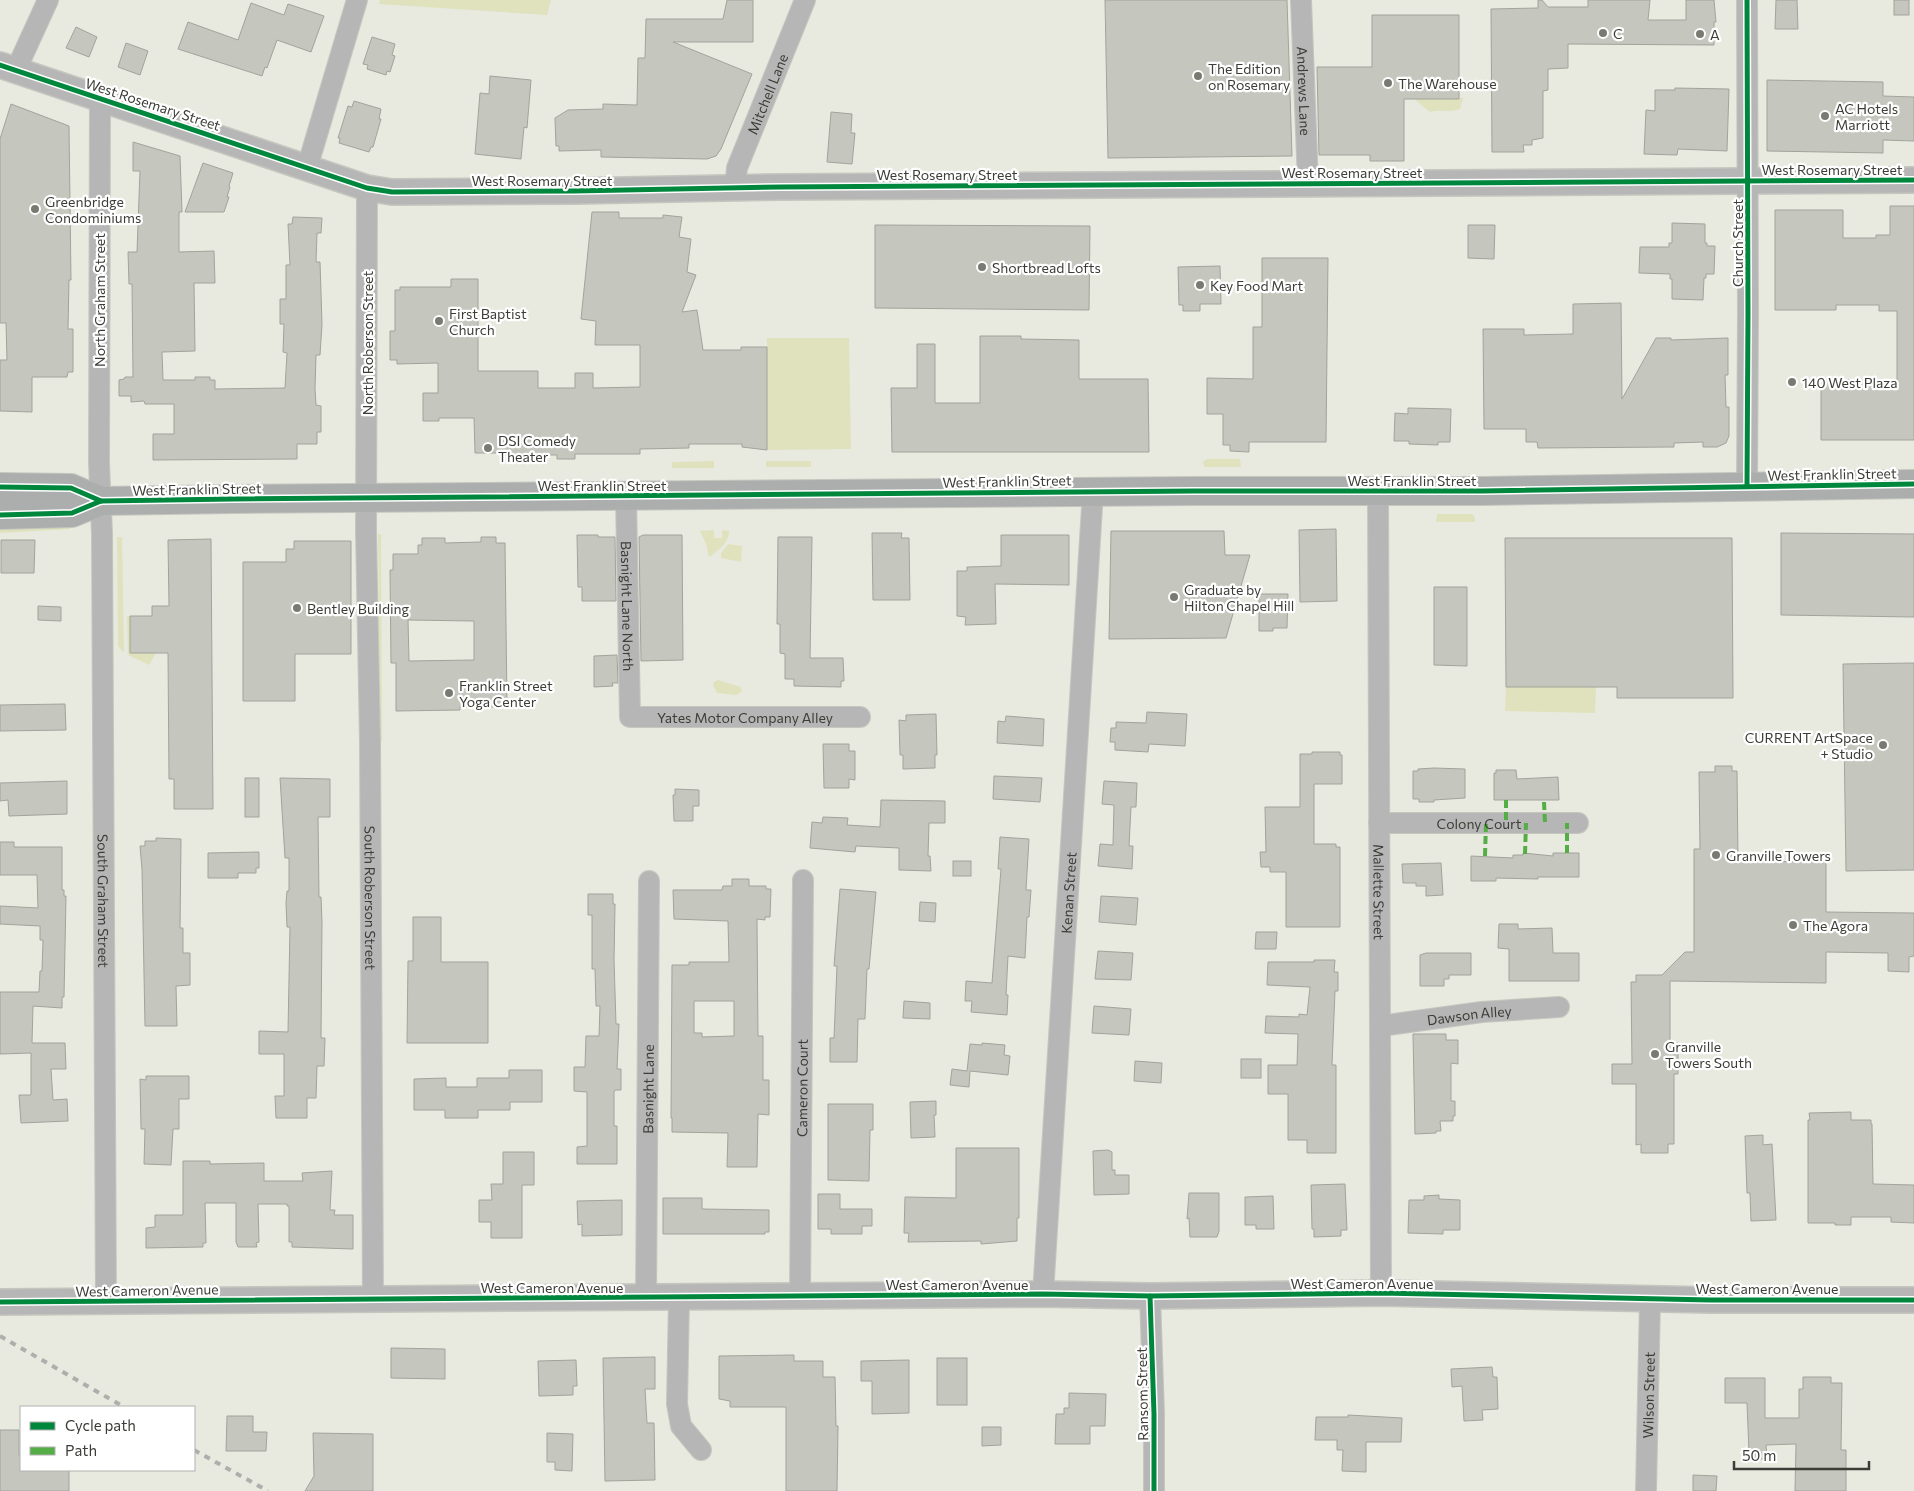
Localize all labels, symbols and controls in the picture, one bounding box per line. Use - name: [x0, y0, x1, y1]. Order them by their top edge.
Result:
- place label: C: [1613, 25, 1623, 42]
- place label: A: [1710, 26, 1720, 43]
- marker: C: [1597, 27, 1609, 39]
- marker: A: [1694, 28, 1706, 40]
- street label: Andrews Lane: [1294, 46, 1315, 136]
- street label: Mitchell Lane: [743, 51, 791, 137]
- place label: The Edition on Rosemary: [1208, 60, 1290, 93]
- marker: The Edition on Rosemary: [1192, 70, 1204, 82]
- street label: West Rosemary Street: [83, 74, 223, 134]
- place label: The Warehouse: [1398, 75, 1497, 92]
- marker: The Warehouse: [1382, 77, 1394, 89]
- place label: AC Hotels Marriott: [1835, 100, 1898, 133]
- marker: AC Hotels Marriott: [1819, 110, 1831, 122]
- street label: West Rosemary Street: [1762, 161, 1903, 178]
- street label: West Rosemary Street: [1282, 164, 1423, 181]
- street label: West Rosemary Street: [877, 166, 1018, 183]
- street label: West Rosemary Street: [472, 172, 613, 189]
- place label: Greenbridge Condominiums: [45, 193, 141, 226]
- street label: Church Street: [1729, 199, 1746, 287]
- marker: Greenbridge Condominiums: [29, 203, 41, 215]
- street label: North Graham Street: [91, 233, 108, 367]
- place label: Shortbread Lofts: [992, 259, 1101, 276]
- marker: Shortbread Lofts: [976, 261, 988, 273]
- street label: North Roberson Street: [359, 271, 376, 415]
- place label: Key Food Mart: [1210, 277, 1303, 294]
- marker: Key Food Mart: [1194, 279, 1206, 291]
- place label: First Baptist Church: [449, 305, 527, 338]
- marker: First Baptist Church: [433, 315, 445, 327]
- place label: 140 West Plaza: [1802, 374, 1898, 391]
- marker: 140 West Plaza: [1786, 376, 1798, 388]
- place label: DSI Comedy Theater: [498, 432, 576, 465]
- marker: DSI Comedy Theater: [482, 442, 494, 454]
- street label: West Franklin Street: [1767, 464, 1897, 484]
- street label: West Franklin Street: [942, 471, 1072, 491]
- street label: West Franklin Street: [1347, 472, 1477, 489]
- street label: West Franklin Street: [537, 477, 667, 494]
- street label: West Franklin Street: [132, 479, 262, 499]
- street label: Basnight Lane North: [618, 541, 638, 671]
- place label: Graduate by Hilton Chapel Hill: [1184, 581, 1294, 614]
- marker: Graduate by Hilton Chapel Hill: [1168, 591, 1180, 603]
- place label: Bentley Building: [307, 600, 410, 617]
- marker: Bentley Building: [291, 602, 303, 614]
- place label: Franklin Street Yoga Center: [459, 677, 553, 710]
- marker: Franklin Street Yoga Center: [443, 687, 455, 699]
- street label: Yates Motor Company Alley: [657, 709, 833, 726]
- place label: CURRENT ArtSpace + Studio: [1745, 729, 1873, 762]
- marker: CURRENT ArtSpace + Studio: [1877, 739, 1889, 751]
- street label: Colony Court: [1437, 815, 1522, 832]
- street label: South Roberson Street: [362, 826, 380, 970]
- street label: South Graham Street: [95, 834, 113, 968]
- street label: Mallette Street: [1371, 844, 1388, 940]
- place label: Granville Towers: [1726, 847, 1831, 864]
- marker: Granville Towers: [1710, 849, 1722, 861]
- street label: Kenan Street: [1057, 851, 1079, 934]
- place label: The Agora: [1803, 917, 1868, 934]
- marker: The Agora: [1787, 919, 1799, 931]
- street label: Dawson Alley: [1426, 1002, 1512, 1028]
- place label: Granville Towers South: [1665, 1038, 1752, 1071]
- street label: Cameron Court: [793, 1039, 810, 1137]
- street label: Basnight Lane: [639, 1044, 656, 1134]
- marker: Granville Towers South: [1649, 1048, 1661, 1060]
- street label: West Cameron Avenue: [1290, 1275, 1434, 1292]
- street label: West Cameron Avenue: [885, 1276, 1029, 1293]
- street label: West Cameron Avenue: [480, 1279, 624, 1296]
- street label: West Cameron Avenue: [75, 1280, 219, 1300]
- street label: West Cameron Avenue: [1695, 1280, 1839, 1297]
- street label: Ransom Street: [1133, 1347, 1151, 1441]
- street label: Wilson Street: [1639, 1351, 1657, 1438]
- legend: [20, 1406, 195, 1471]
- text: Cycle path: [65, 1416, 136, 1434]
- scale bar: [1734, 1438, 1869, 1470]
- text: Path: [65, 1441, 97, 1459]
- text: 50 m: [1742, 1446, 1776, 1464]

